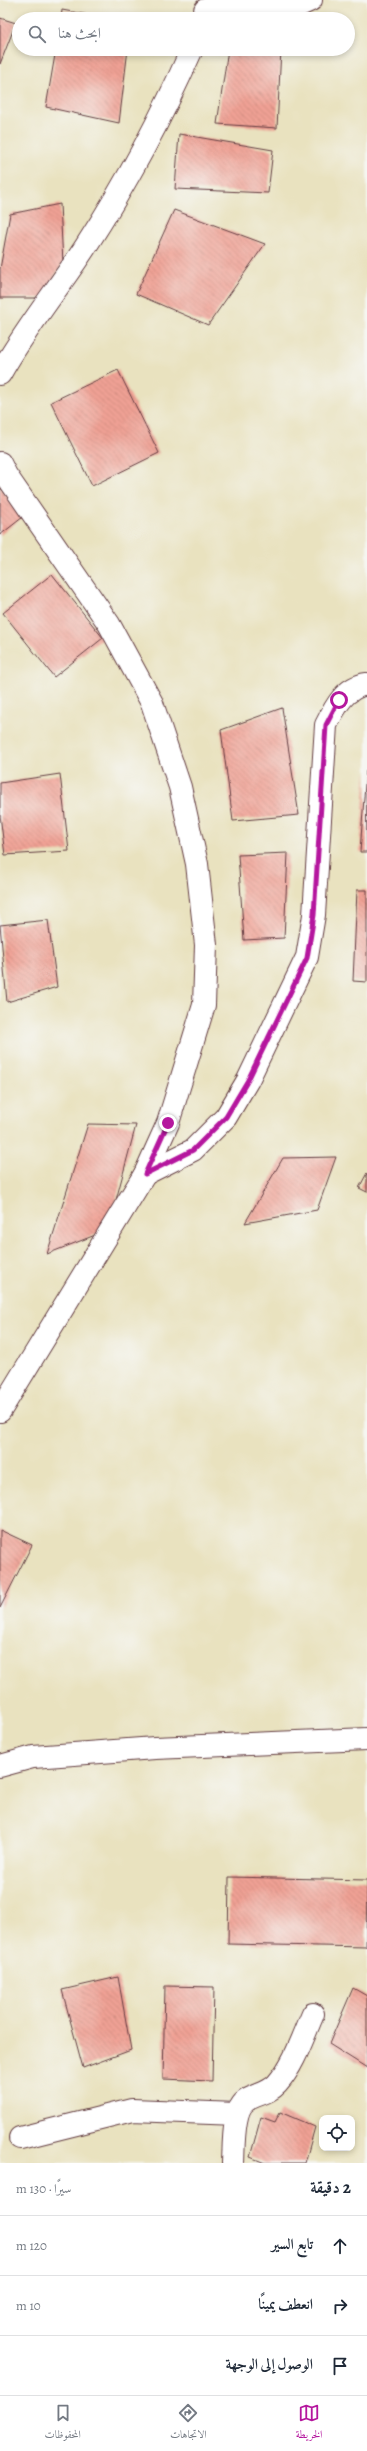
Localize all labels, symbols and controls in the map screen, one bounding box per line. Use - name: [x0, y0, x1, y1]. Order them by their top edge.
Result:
- search box: [12, 12, 355, 56]
- icon: search: [26, 23, 48, 45]
- text: ابحث هنا: [58, 23, 101, 43]
- route start: [330, 691, 348, 709]
- route end: [159, 1114, 177, 1132]
- map controls: [319, 2115, 355, 2151]
- button: locate: [319, 2115, 355, 2151]
- text: 2 دقيقة: [310, 2176, 351, 2199]
- text: سيرًا · 130 m: [16, 2180, 71, 2197]
- text: تابع السير: [271, 2234, 313, 2254]
- icon: ahead: [329, 2235, 351, 2257]
- text: 120 m: [16, 2237, 47, 2254]
- text: انعطف يمينًا: [258, 2294, 313, 2314]
- icon: right: [329, 2295, 351, 2317]
- text: 10 m: [16, 2297, 41, 2314]
- text: الوصول إلى الوجهة: [226, 2354, 313, 2374]
- icon: arrive: [329, 2355, 351, 2377]
- tab: المحفوظات: [45, 2402, 81, 2445]
- tab: الاتجاهات: [170, 2402, 207, 2445]
- tab: الخريطة: [296, 2402, 322, 2445]

